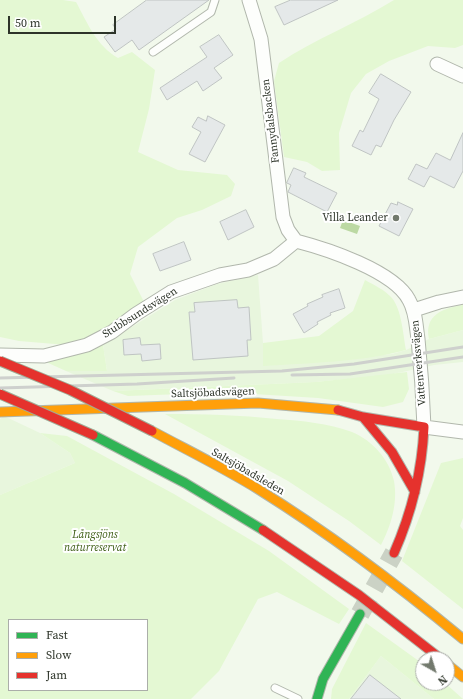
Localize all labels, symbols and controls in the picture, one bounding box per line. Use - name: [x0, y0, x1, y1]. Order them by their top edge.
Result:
- scale bar: [10, 8, 118, 34]
- text: 50 m: [15, 15, 41, 31]
- street label: Fannydalsbacken: [259, 78, 283, 164]
- place label: Villa Leander: [322, 211, 388, 225]
- marker: Villa Leander: [391, 213, 401, 223]
- street label: Stubbsundsvägen: [100, 285, 180, 341]
- street label: Vattenverksvägen: [409, 319, 429, 407]
- street label: Saltsjöbadsvägen: [171, 385, 255, 401]
- street label: Saltsjöbadsleden: [209, 446, 287, 498]
- park label: Långsjöns naturreservat: [64, 528, 126, 554]
- legend: [8, 619, 148, 691]
- text: Fast: [46, 627, 68, 643]
- text: Slow: [46, 647, 71, 663]
- north arrow: [415, 651, 455, 691]
- text: Jam: [46, 667, 67, 683]
- text: N: [434, 672, 450, 688]

